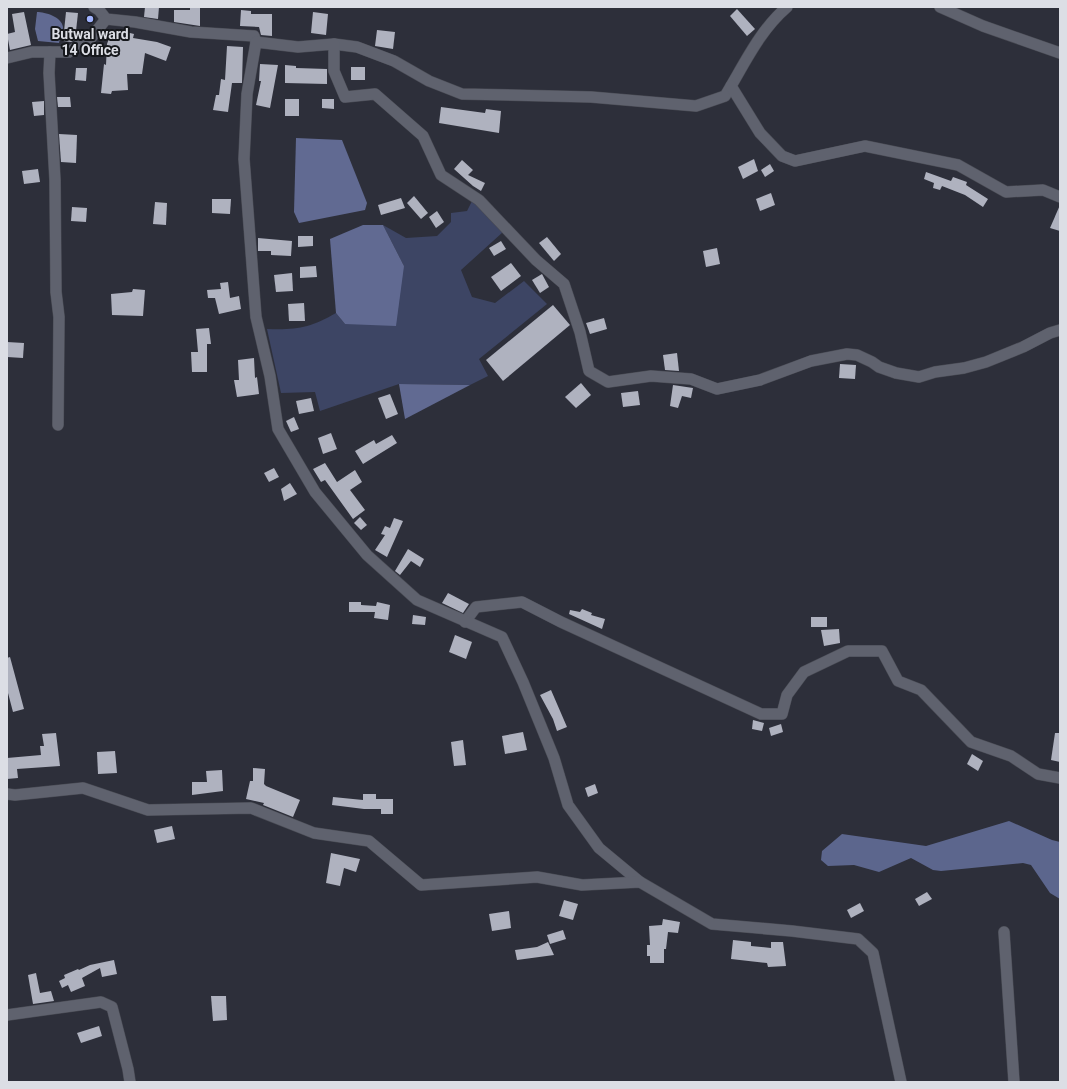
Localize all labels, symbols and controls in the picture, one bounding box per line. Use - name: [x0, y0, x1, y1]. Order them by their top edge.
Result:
- marker: Butwal ward 14 Office: [85, 14, 95, 24]
- place label: Butwal ward 14 Office: [51, 26, 129, 58]

